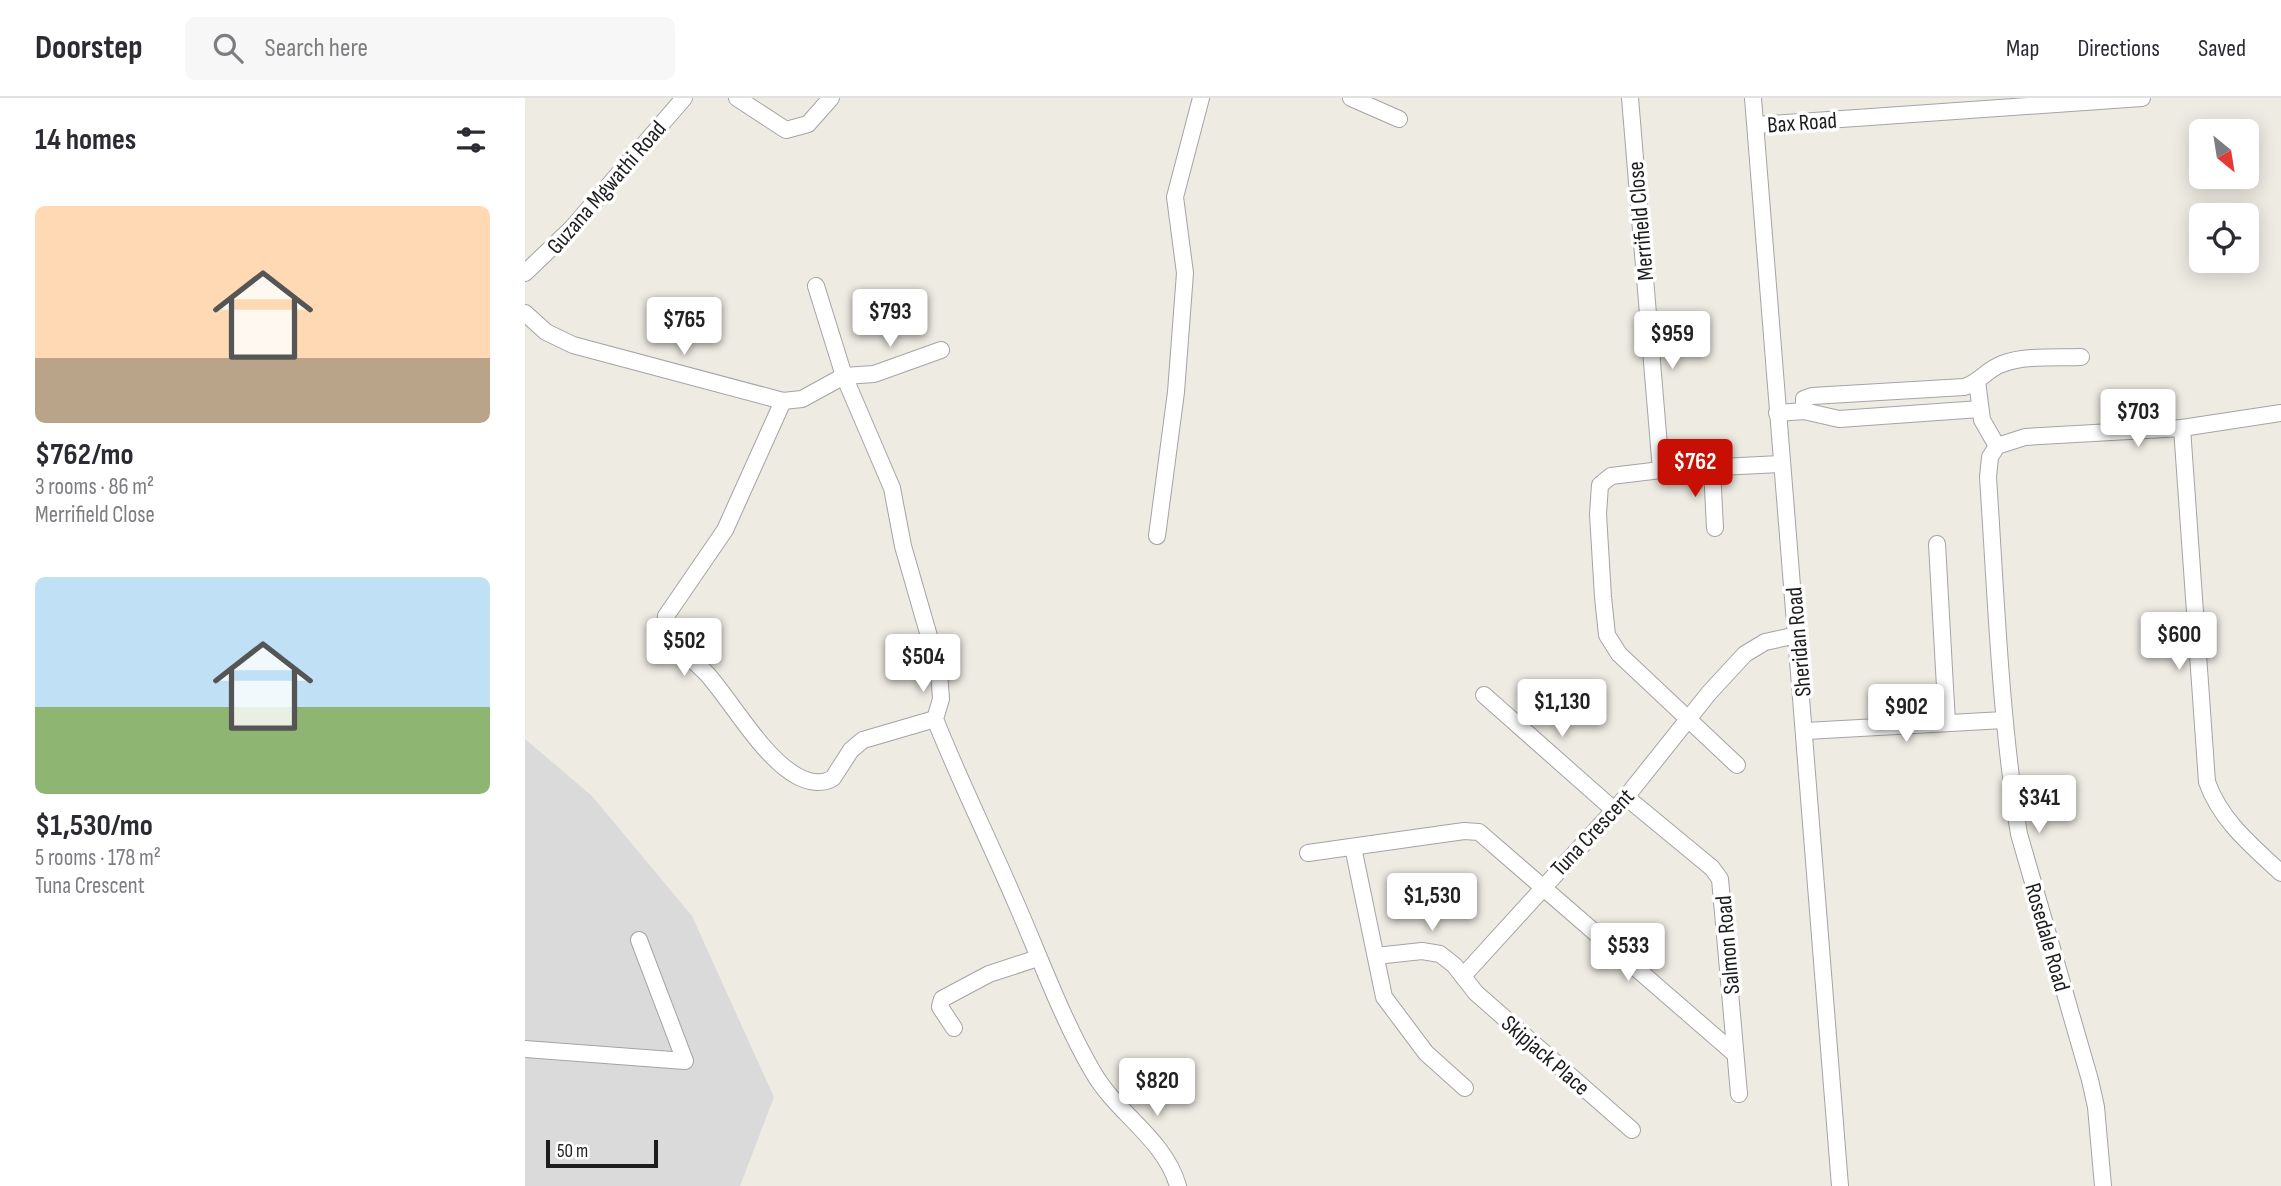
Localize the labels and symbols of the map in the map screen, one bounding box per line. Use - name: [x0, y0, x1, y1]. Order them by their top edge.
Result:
- street label: Bax Road: [1766, 107, 1838, 139]
- street label: Guzana Mgwathi Road: [541, 115, 672, 260]
- north arrow: [2189, 119, 2259, 189]
- street label: Merrifield Close: [1622, 160, 1660, 282]
- pin: $793: [849, 289, 931, 349]
- pin: $765: [643, 298, 725, 357]
- pin: $959: [1631, 312, 1713, 371]
- pin: $703: [2097, 390, 2179, 449]
- pin: $762: [1654, 440, 1736, 499]
- street label: Sheridan Road: [1780, 586, 1818, 698]
- pin: $600: [2138, 612, 2220, 672]
- pin: $502: [643, 618, 725, 678]
- pin: $504: [882, 634, 964, 694]
- pin: $1,130: [1505, 680, 1619, 739]
- pin: $902: [1865, 684, 1947, 744]
- pin: $341: [1998, 776, 2080, 835]
- street label: Tuna Crescent: [1545, 783, 1640, 882]
- pin: $1,530: [1375, 874, 1489, 933]
- street label: Rosedale Road: [2018, 880, 2076, 995]
- street label: Salmon Road: [1710, 894, 1746, 995]
- pin: $533: [1587, 924, 1669, 983]
- street label: Skipjack Place: [1495, 1010, 1595, 1102]
- pin: $820: [1116, 1058, 1198, 1118]
- scale bar: [546, 1137, 658, 1169]

